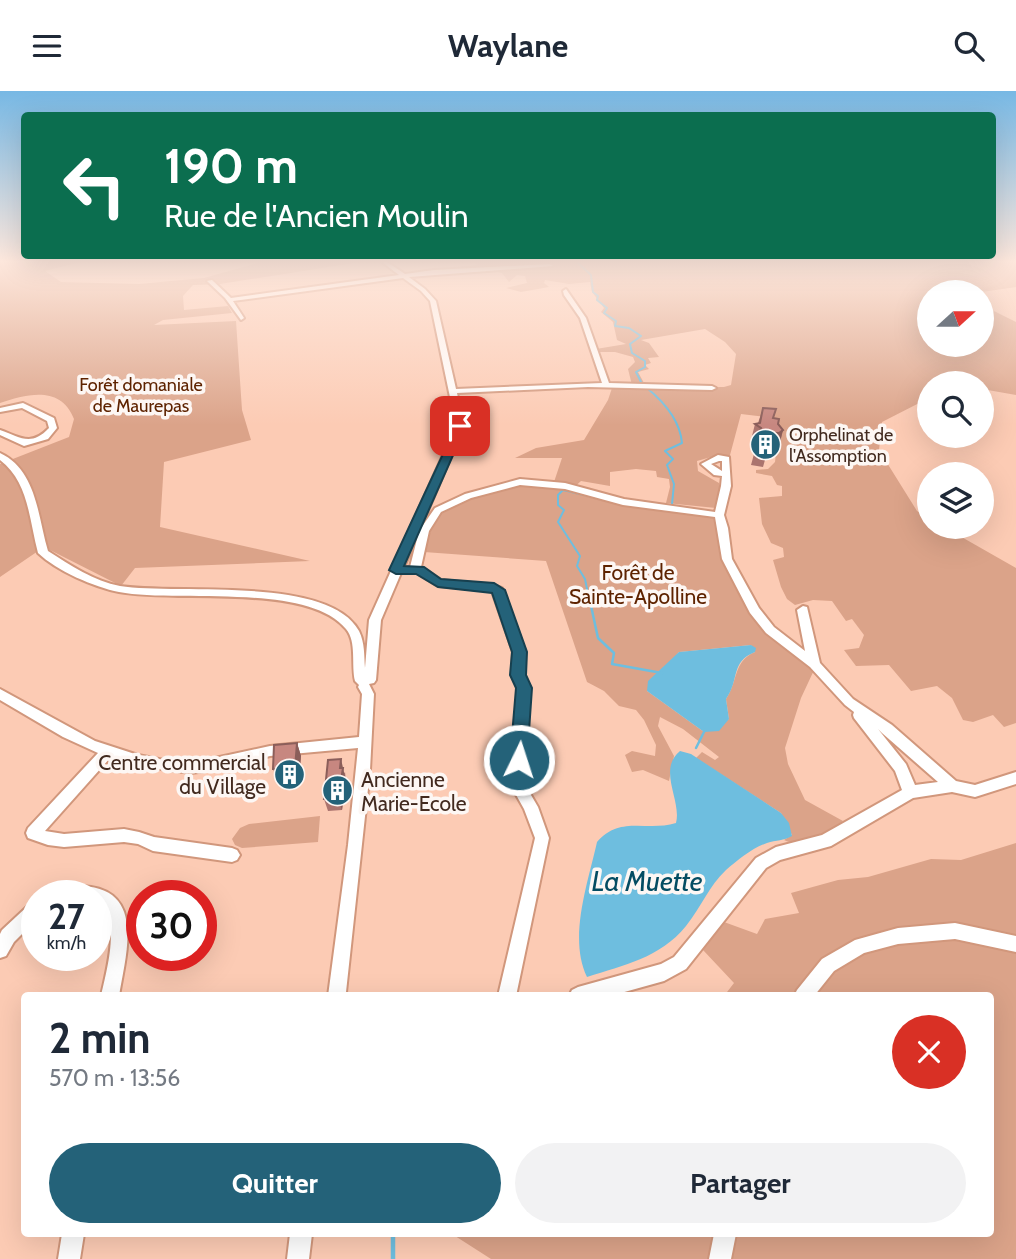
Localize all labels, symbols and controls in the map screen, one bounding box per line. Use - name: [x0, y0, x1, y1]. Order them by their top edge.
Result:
- text: Waylane: [448, 26, 568, 65]
- icon: menu: [28, 27, 66, 65]
- icon: search: [950, 27, 988, 65]
- text: 190 m: [164, 136, 298, 195]
- icon: left: [49, 140, 140, 231]
- text: Rue de l'Ancien Moulin: [164, 196, 469, 235]
- north arrow: [917, 280, 994, 357]
- map controls: [917, 280, 994, 539]
- button: search: [917, 371, 994, 448]
- park label: Forêt domaniale de Maurepas: [79, 374, 203, 417]
- pin: [430, 396, 490, 456]
- icon: arrive: [441, 407, 479, 445]
- place label: Orphelinat de l'Assomption: [789, 424, 893, 467]
- building icon: Orphelinat de l'Assomption: [749, 428, 783, 462]
- button: layers: [917, 462, 994, 539]
- park label: Forêt de Sainte-Apolline: [569, 560, 707, 609]
- position arrow: [482, 723, 556, 797]
- place label: Centre commercial du Village: [98, 750, 266, 799]
- building icon: Centre commercial du Village: [272, 757, 306, 791]
- place label: Ancienne Marie-Ecole: [361, 767, 467, 816]
- building icon: Ancienne Marie-Ecole: [321, 774, 355, 808]
- water label: La Muette: [591, 864, 703, 898]
- speed limit sign: 30: [126, 880, 217, 971]
- text: 27: [48, 895, 85, 938]
- text: km/h: [47, 932, 86, 954]
- text: 2 min: [49, 1012, 150, 1064]
- button: close: [892, 1015, 966, 1089]
- text: 570 m · 13:56: [49, 1064, 180, 1092]
- button: Quitter: [49, 1143, 501, 1223]
- button: Partager: [515, 1143, 966, 1223]

